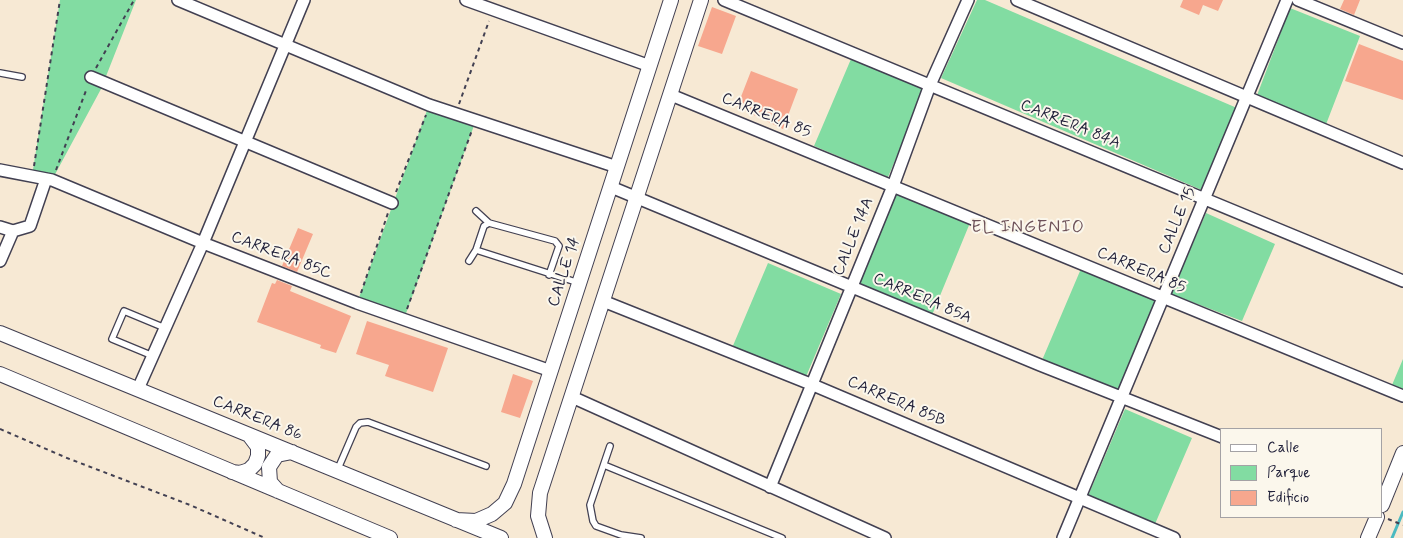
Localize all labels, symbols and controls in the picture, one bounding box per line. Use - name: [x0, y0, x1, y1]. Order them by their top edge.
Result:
- street label: CARRERA 85: [718, 89, 814, 143]
- street label: CARRERA 84A: [1017, 96, 1123, 154]
- street label: CALLE 15: [1155, 185, 1201, 257]
- street label: CALLE 14A: [830, 195, 878, 279]
- district label: EL INGENIO: [971, 217, 1085, 239]
- street label: CARRERA 85C: [228, 228, 334, 284]
- street label: CALLE 14: [545, 235, 585, 309]
- street label: CARRERA 85: [1094, 244, 1188, 298]
- street label: CARRERA 85A: [870, 270, 974, 328]
- street label: CARRERA 85B: [844, 373, 948, 431]
- street label: CARRERA 86: [209, 392, 305, 446]
- legend: [1220, 428, 1383, 518]
- text: Calle: [1267, 438, 1299, 458]
- text: Parque: [1267, 463, 1310, 483]
- text: Edificio: [1267, 488, 1309, 508]

